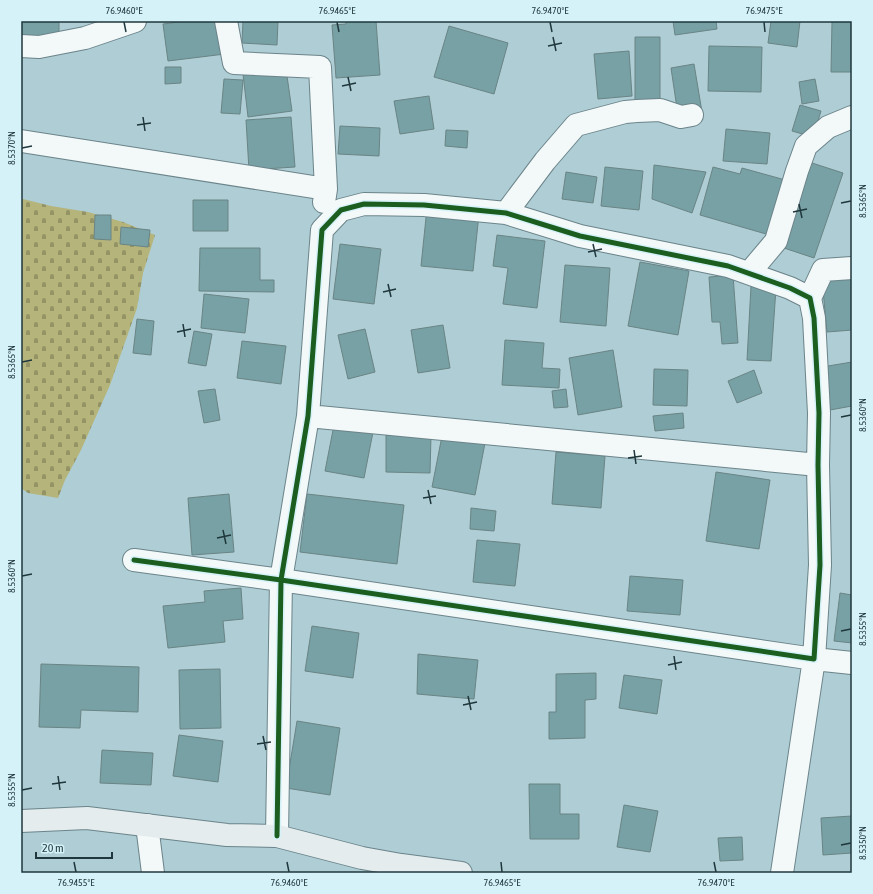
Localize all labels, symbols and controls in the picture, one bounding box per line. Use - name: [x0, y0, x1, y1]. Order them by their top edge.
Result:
- text: 76.9460°E: [106, 5, 143, 16]
- text: 76.9465°E: [319, 5, 356, 16]
- text: 76.9470°E: [532, 5, 569, 16]
- text: 76.9475°E: [746, 5, 783, 16]
- text: 8.5370°N: [6, 131, 17, 165]
- text: 8.5365°N: [857, 184, 868, 218]
- text: 8.5365°N: [6, 345, 17, 379]
- text: 8.5360°N: [857, 398, 868, 432]
- text: 8.5360°N: [6, 559, 17, 593]
- text: 8.5355°N: [857, 612, 868, 646]
- text: 8.5355°N: [6, 773, 17, 807]
- text: 8.5350°N: [857, 826, 868, 860]
- scale bar: [36, 834, 112, 860]
- text: 20 m: [42, 841, 64, 855]
- text: 76.9455°E: [58, 877, 95, 888]
- text: 76.9460°E: [271, 877, 308, 888]
- text: 76.9465°E: [484, 877, 521, 888]
- text: 76.9470°E: [698, 877, 735, 888]

